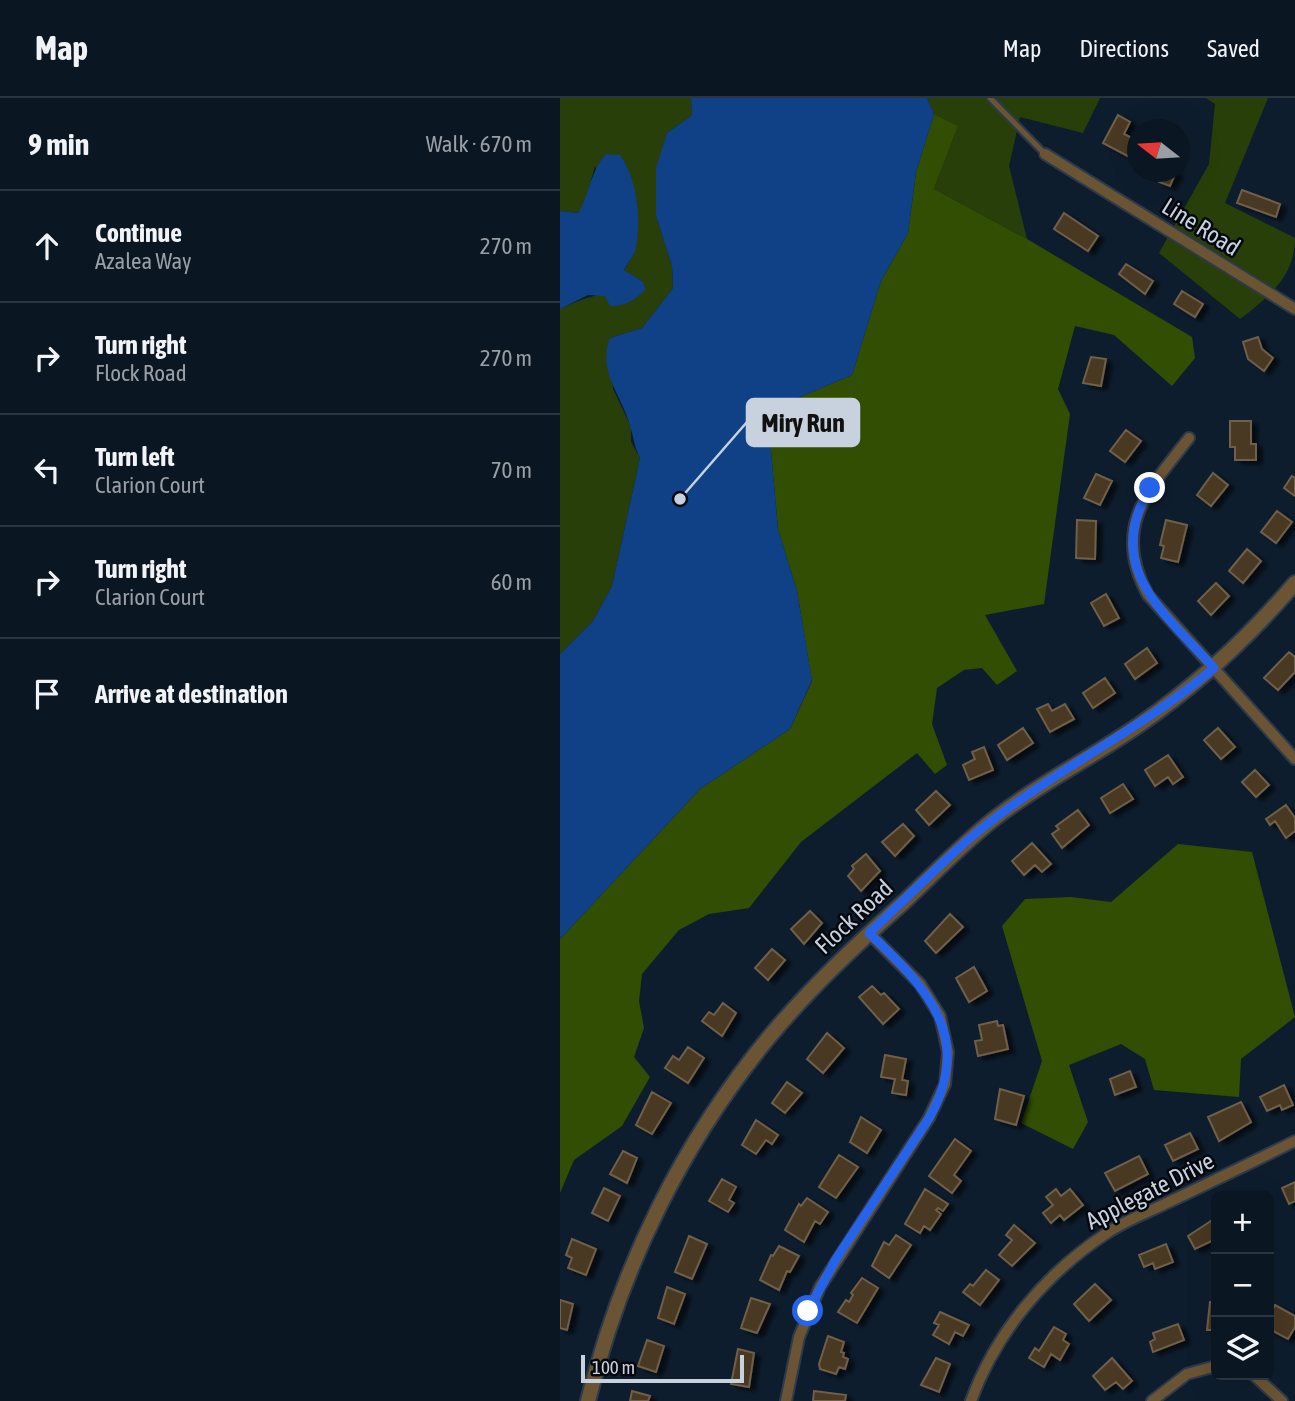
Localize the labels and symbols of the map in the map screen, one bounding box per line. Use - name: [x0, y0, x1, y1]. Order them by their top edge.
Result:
- north arrow: [1127, 119, 1190, 182]
- street label: Line Road: [1157, 192, 1245, 261]
- callout: Miry Run: [747, 399, 859, 446]
- text: Miry Run: [761, 408, 845, 438]
- route end: [1134, 472, 1165, 503]
- street label: Flock Road: [809, 874, 898, 959]
- street label: Applegate Drive: [1081, 1147, 1218, 1234]
- route start: [792, 1295, 823, 1326]
- scale bar: [581, 1352, 744, 1384]

